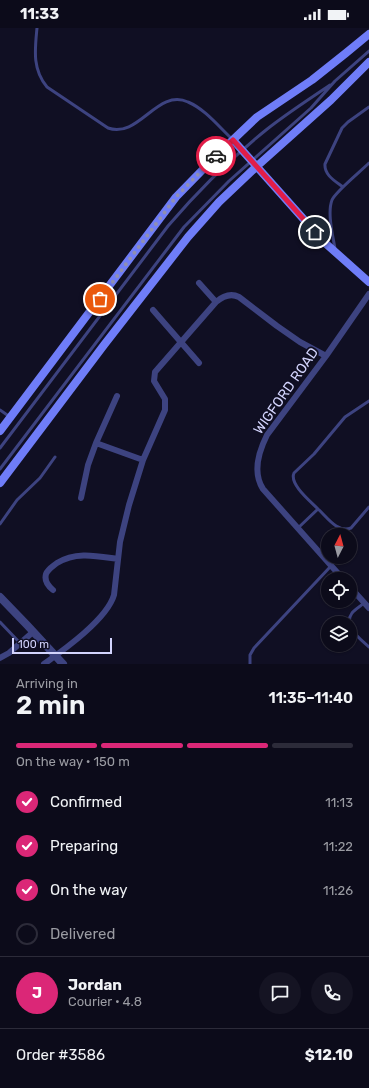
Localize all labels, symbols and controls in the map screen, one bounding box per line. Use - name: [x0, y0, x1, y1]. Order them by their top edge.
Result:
- text: 11:33: [20, 5, 59, 23]
- courier: [196, 136, 236, 176]
- icon: car: [205, 145, 227, 167]
- pin: [298, 215, 332, 249]
- icon: home: [304, 221, 326, 243]
- pin: [83, 282, 117, 316]
- icon: bag: [89, 288, 111, 310]
- street label: WIGFORD ROAD: [250, 344, 322, 438]
- north arrow: [321, 528, 357, 564]
- map controls: [321, 528, 357, 652]
- button: locate: [321, 572, 357, 608]
- button: layers: [321, 616, 357, 652]
- scale bar: [12, 636, 112, 655]
- text: 100 m: [18, 638, 49, 651]
- text: Arriving in: [16, 676, 78, 691]
- text: 11:35–11:40: [269, 689, 353, 707]
- text: 2 min: [16, 690, 85, 721]
- text: On the way · 150 m: [16, 754, 130, 769]
- icon: check: [16, 791, 38, 813]
- text: Confirmed: [50, 793, 122, 811]
- text: 11:13: [325, 795, 353, 810]
- icon: check: [16, 835, 38, 857]
- text: Preparing: [50, 837, 118, 855]
- text: 11:22: [323, 839, 353, 854]
- icon: check: [16, 879, 38, 901]
- text: On the way: [50, 881, 128, 899]
- text: 11:26: [323, 883, 353, 898]
- text: Delivered: [50, 925, 115, 943]
- button: chat: [259, 972, 301, 1014]
- button: phone: [311, 972, 353, 1014]
- text: Jordan: [68, 976, 122, 994]
- text: J: [32, 984, 42, 1002]
- text: Courier · 4.8: [68, 994, 142, 1009]
- text: Order #3586: [16, 1046, 105, 1064]
- text: $12.10: [305, 1046, 353, 1064]

